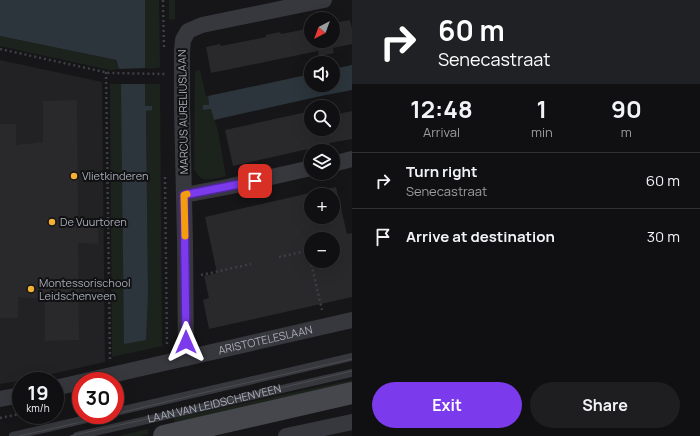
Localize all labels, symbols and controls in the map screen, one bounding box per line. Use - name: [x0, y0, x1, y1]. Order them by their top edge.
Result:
- text: 60 m: [438, 11, 505, 49]
- north arrow: [304, 12, 340, 48]
- map controls: [304, 12, 340, 268]
- icon: right: [372, 16, 424, 68]
- text: Senecastraat: [438, 47, 550, 71]
- street label: MARCUS AURELIUSLAAN: [174, 49, 191, 175]
- button: sound: [304, 56, 340, 92]
- text: 12:48: [410, 92, 473, 125]
- text: 1: [537, 92, 547, 125]
- text: 90: [611, 92, 642, 125]
- button: search: [304, 100, 340, 136]
- text: Arrival: [423, 123, 460, 141]
- text: min: [531, 123, 553, 141]
- text: m: [621, 123, 632, 141]
- button: layers: [304, 144, 340, 180]
- text: Turn right: [406, 161, 477, 182]
- pin: [238, 164, 272, 198]
- place label: Vlietkinderen: [82, 168, 149, 183]
- icon: arrive: [244, 170, 266, 192]
- icon: right: [372, 170, 394, 192]
- text: 60 m: [646, 170, 680, 191]
- marker: Vlietkinderen: [69, 171, 79, 181]
- text: Senecastraat: [406, 182, 487, 200]
- button: +: [304, 188, 340, 224]
- place label: De Vuurtoren: [60, 214, 127, 229]
- marker: De Vuurtoren: [47, 217, 57, 227]
- icon: arrive: [372, 226, 394, 248]
- text: Arrive at destination: [406, 226, 555, 247]
- text: 30 m: [647, 226, 680, 247]
- button: −: [304, 232, 340, 268]
- place label: Montessorischool Leidschenveen: [39, 275, 130, 303]
- marker: Montessorischool Leidschenveen: [26, 284, 36, 294]
- position arrow: [165, 321, 207, 363]
- street label: ARISTOTELESLAAN: [217, 321, 314, 357]
- speed limit sign: 30: [72, 372, 124, 424]
- text: 19: [27, 379, 49, 406]
- street label: LAAN VAN LEIDSCHENVEEN: [146, 380, 283, 426]
- button: Exit: [372, 382, 522, 428]
- button: Share: [530, 382, 680, 428]
- text: km/h: [26, 401, 50, 415]

